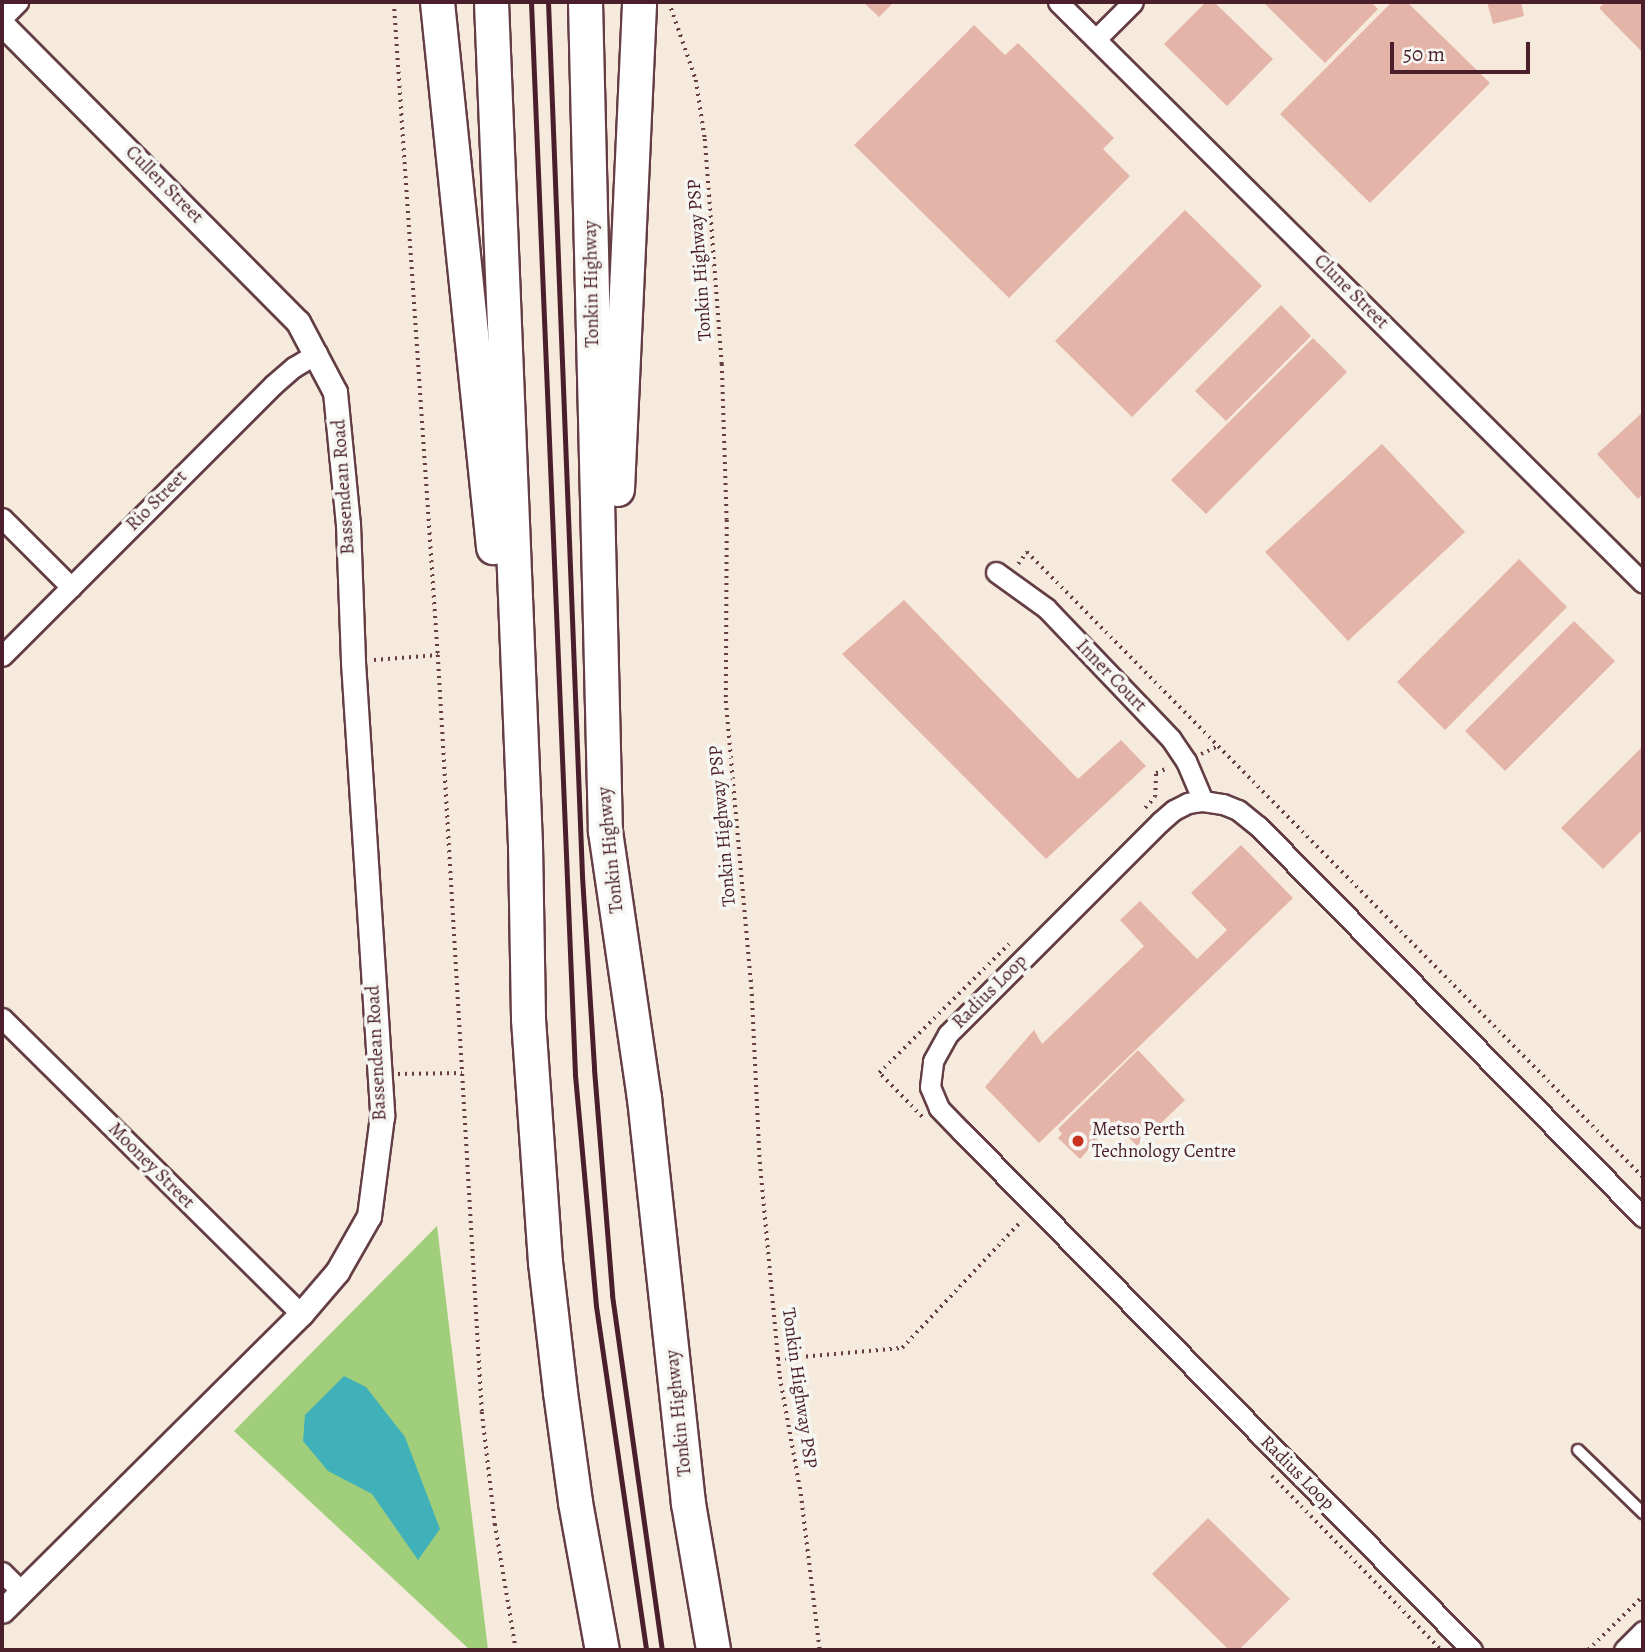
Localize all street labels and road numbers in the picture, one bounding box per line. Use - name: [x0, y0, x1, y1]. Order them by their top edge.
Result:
- street label: Cullen Street: [120, 141, 208, 229]
- street label: Tonkin Highway PSP: [683, 179, 717, 341]
- street label: Tonkin Highway: [579, 220, 605, 348]
- street label: Clune Street: [1309, 250, 1393, 334]
- street label: Bassendean Road: [328, 419, 360, 555]
- street label: Rio Street: [122, 466, 192, 536]
- street label: Inner Court: [1071, 635, 1151, 717]
- street label: Tonkin Highway PSP: [705, 744, 741, 908]
- street label: Tonkin Highway: [593, 786, 629, 914]
- street label: Radius Loop: [948, 950, 1032, 1034]
- street label: Bassendean Road: [362, 985, 392, 1121]
- street label: Mooney Street: [103, 1118, 199, 1214]
- street label: Tonkin Highway PSP: [776, 1306, 822, 1470]
- street label: Tonkin Highway: [661, 1349, 697, 1477]
- street label: Radius Loop: [1255, 1431, 1339, 1515]

